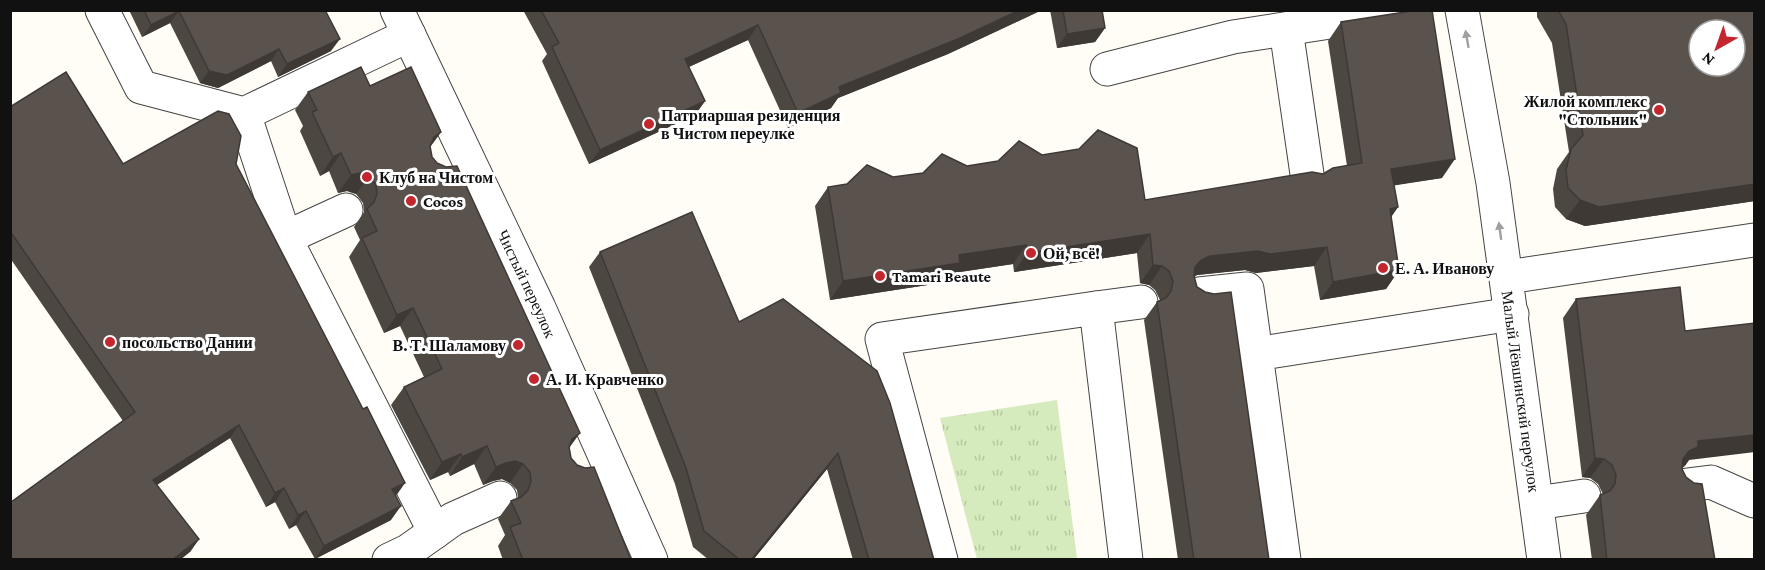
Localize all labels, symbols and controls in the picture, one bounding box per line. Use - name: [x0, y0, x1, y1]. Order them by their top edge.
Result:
- north arrow: [1687, 18, 1747, 78]
- one-way arrow: [1462, 29, 1471, 48]
- text: N: [1698, 49, 1717, 69]
- place label: Жилой комплекс "Стольник": [1524, 93, 1647, 128]
- marker: Жилой комплекс "Стольник": [1652, 103, 1666, 117]
- place label: Патриаршая резиденция в Чистом переулке: [661, 107, 841, 143]
- marker: Патриаршая резиденция в Чистом переулке: [642, 117, 656, 131]
- place label: Клуб на Чистом: [379, 169, 493, 187]
- marker: Клуб на Чистом: [360, 170, 374, 184]
- place label: Cocos: [423, 193, 463, 210]
- marker: Cocos: [404, 194, 418, 208]
- one-way arrow: [1496, 221, 1505, 240]
- street label: Чистый переулок: [495, 227, 560, 340]
- place label: Ой, всё!: [1043, 245, 1100, 262]
- marker: Ой, всё!: [1024, 246, 1038, 260]
- place label: Е. А. Иванову: [1395, 260, 1494, 278]
- marker: Е. А. Иванову: [1376, 261, 1390, 275]
- place label: Tamari Beaute: [892, 268, 992, 285]
- marker: Tamari Beaute: [873, 269, 887, 283]
- street label: Малый Лёвшинский переулок: [1499, 290, 1543, 493]
- place label: посольство Дании: [122, 334, 253, 352]
- marker: посольство Дании: [103, 335, 117, 349]
- place label: В. Т. Шаламову: [393, 337, 506, 355]
- marker: В. Т. Шаламову: [511, 338, 525, 352]
- place label: А. И. Кравченко: [546, 371, 664, 389]
- marker: А. И. Кравченко: [527, 372, 541, 386]

